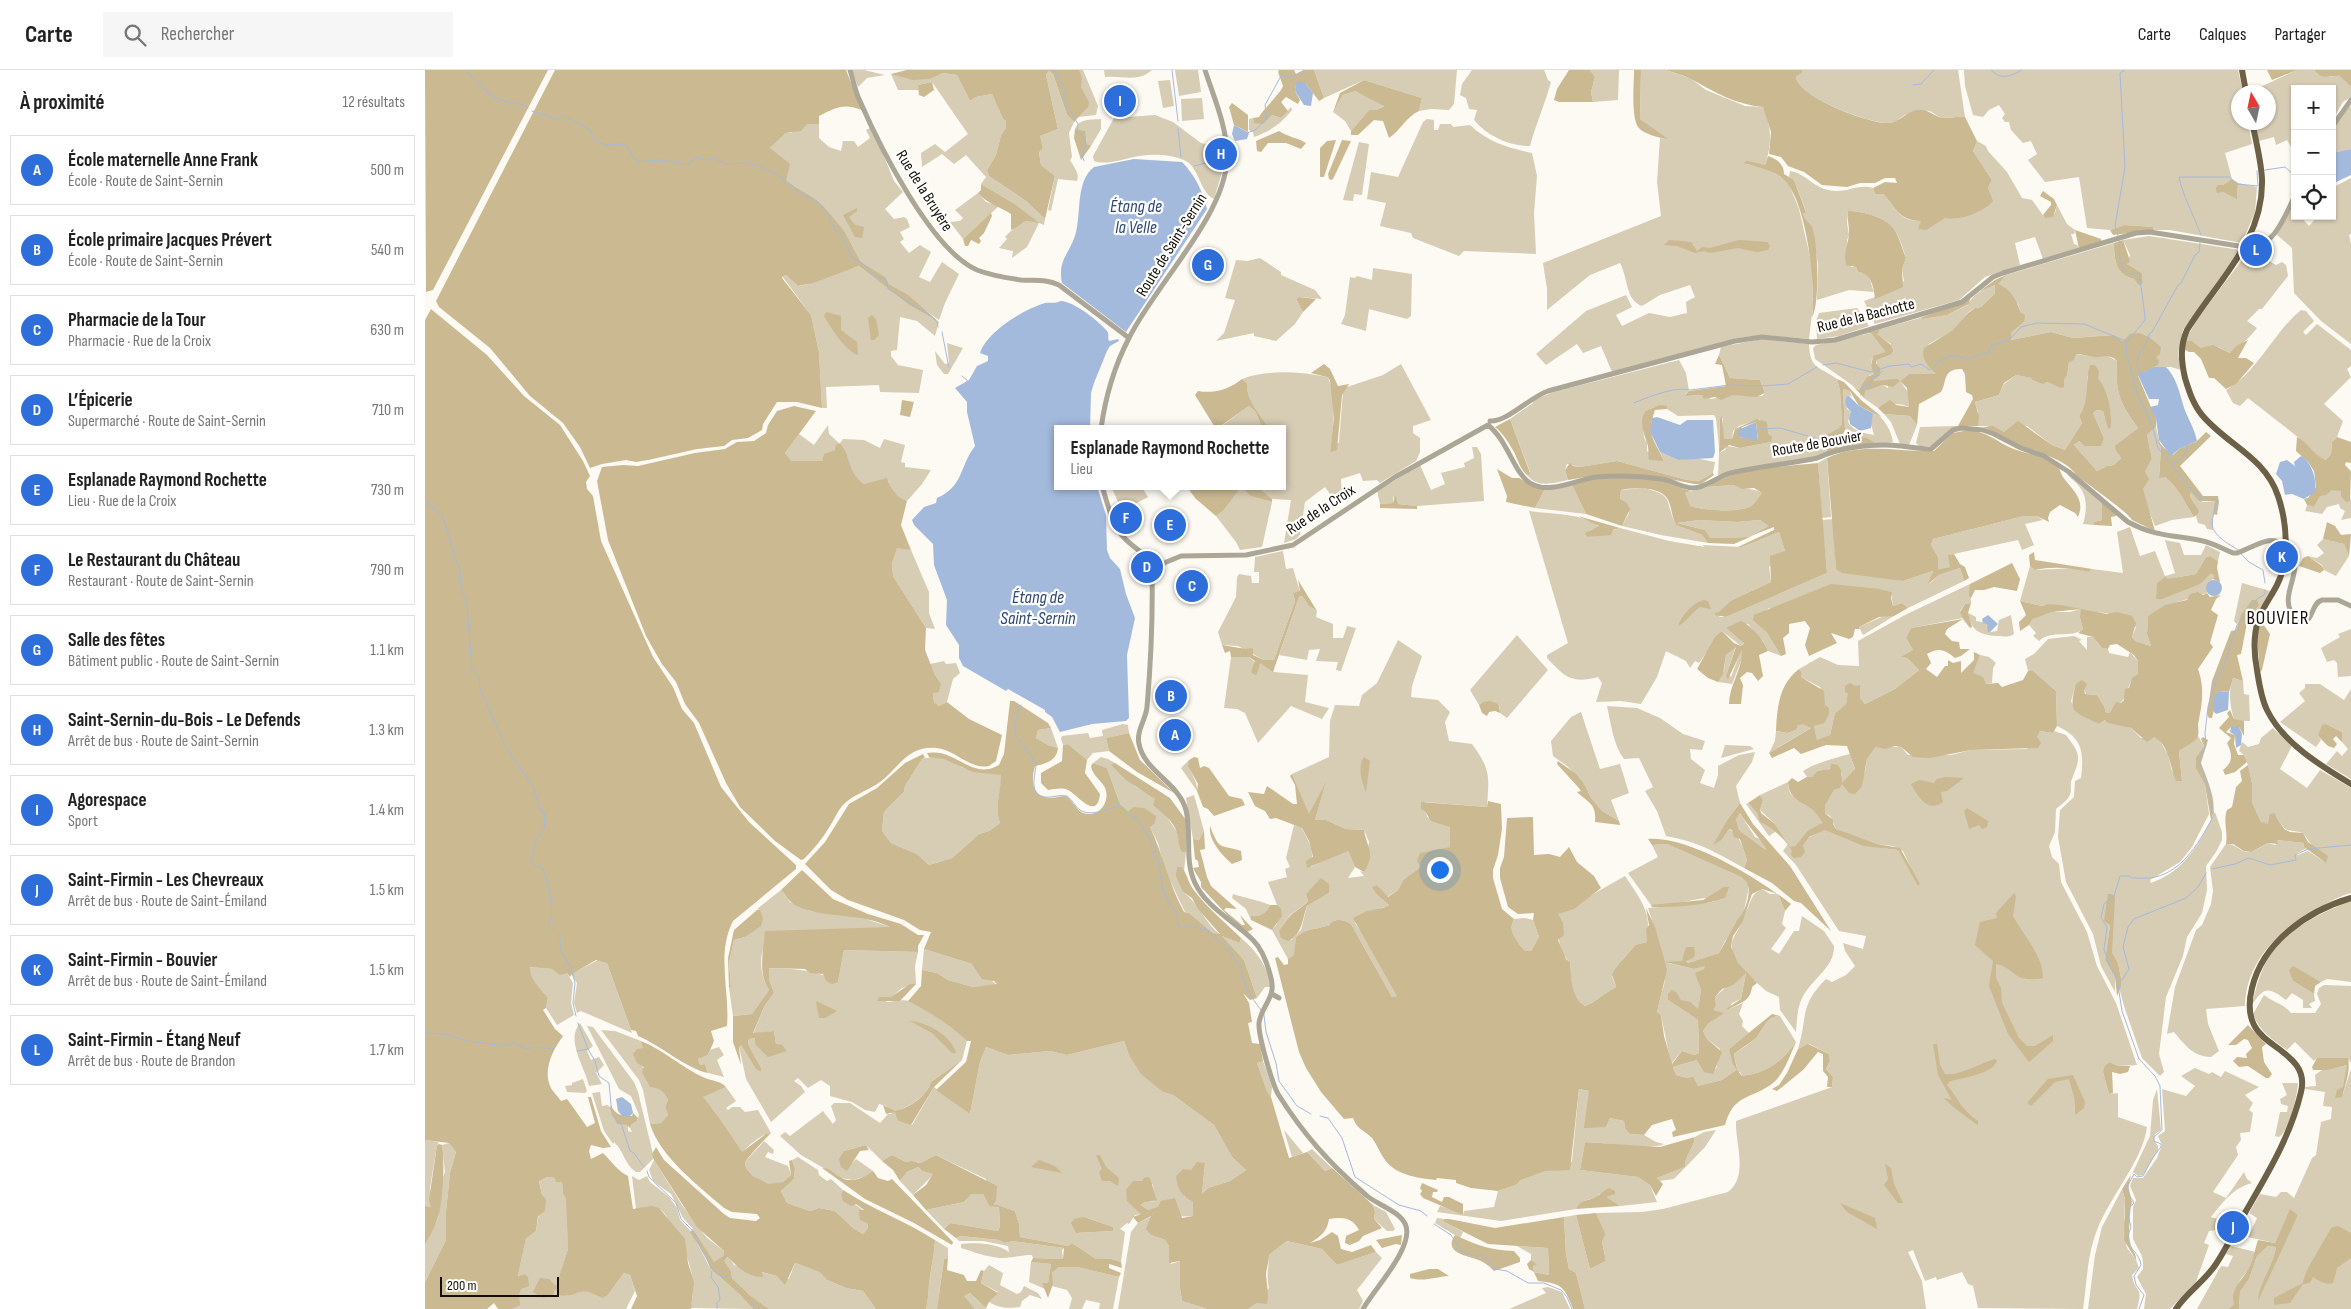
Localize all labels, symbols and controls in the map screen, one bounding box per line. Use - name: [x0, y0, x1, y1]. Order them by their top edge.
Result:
- search box: [103, 12, 453, 57]
- text: Carte: [25, 20, 73, 49]
- icon: search: [121, 21, 149, 49]
- text: Rechercher: [161, 23, 234, 46]
- text: Carte: [2138, 24, 2171, 45]
- text: Calques: [2199, 24, 2246, 45]
- text: Partager: [2274, 24, 2326, 45]
- pin: I: [1104, 82, 1136, 120]
- north arrow: [2231, 85, 2276, 130]
- map controls: [2291, 85, 2336, 220]
- button: +: [2291, 85, 2336, 130]
- text: À proximité: [20, 90, 105, 115]
- text: 12 résultats: [342, 93, 405, 112]
- button: −: [2291, 130, 2336, 175]
- pin: H: [1205, 135, 1237, 173]
- street label: Rue de la Bruyère: [892, 147, 956, 235]
- text: École maternelle Anne Frank: [68, 149, 258, 172]
- text: A: [33, 161, 41, 180]
- text: 500 m: [370, 161, 404, 180]
- text: École · Route de Saint-Sernin: [68, 172, 223, 191]
- button: locate: [2291, 175, 2336, 220]
- street label: Route de Saint-Sernin: [1133, 190, 1211, 300]
- water label: Étang de la Velle: [1110, 196, 1162, 238]
- text: École primaire Jacques Prévert: [68, 229, 272, 252]
- pin: L: [2240, 231, 2272, 269]
- text: B: [33, 241, 41, 260]
- text: 540 m: [371, 241, 404, 260]
- pin: G: [1192, 246, 1224, 284]
- text: École · Route de Saint-Sernin: [68, 252, 223, 271]
- street label: Rue de la Bachotte: [1815, 295, 1917, 337]
- text: Pharmacie de la Tour: [68, 309, 206, 332]
- text: C: [33, 321, 41, 340]
- text: 630 m: [370, 321, 404, 340]
- text: Pharmacie · Rue de la Croix: [68, 332, 211, 351]
- text: L’Épicerie: [68, 389, 133, 412]
- text: D: [33, 401, 41, 420]
- text: 710 m: [372, 401, 404, 420]
- text: Supermarché · Route de Saint-Sernin: [68, 412, 266, 431]
- popup: [1054, 425, 1286, 490]
- street label: Route de Bouvier: [1771, 427, 1864, 461]
- text: Esplanade Raymond Rochette: [1071, 437, 1269, 460]
- text: Lieu: [1071, 460, 1093, 479]
- text: Esplanade Raymond Rochette: [68, 469, 267, 492]
- text: E: [34, 481, 40, 500]
- text: 730 m: [371, 481, 404, 500]
- street label: Rue de la Croix: [1283, 481, 1359, 539]
- text: Lieu · Rue de la Croix: [68, 492, 176, 511]
- pin: F: [1110, 499, 1142, 537]
- pin: E: [1154, 506, 1186, 544]
- pin: K: [2266, 538, 2298, 576]
- pin: D: [1131, 548, 1163, 586]
- text: Le Restaurant du Château: [68, 549, 240, 572]
- text: F: [34, 561, 40, 580]
- text: 790 m: [371, 561, 404, 580]
- pin: C: [1176, 567, 1208, 605]
- text: Restaurant · Route de Saint-Sernin: [68, 572, 254, 591]
- water label: Étang de Saint-Sernin: [1000, 587, 1076, 629]
- district label: BOUVIER: [2246, 607, 2310, 630]
- text: Salle des fêtes: [68, 629, 165, 652]
- text: G: [33, 641, 41, 660]
- text: 1.1 km: [370, 641, 404, 660]
- text: Bâtiment public · Route de Saint-Sernin: [68, 652, 279, 671]
- pin: B: [1155, 677, 1187, 715]
- text: Saint-Sernin-du-Bois - Le Defends: [68, 709, 300, 732]
- pin: A: [1159, 716, 1191, 754]
- text: H: [33, 721, 41, 740]
- text: 1.3 km: [369, 721, 404, 740]
- text: Arrêt de bus · Route de Saint-Sernin: [68, 732, 259, 751]
- text: Agorespace: [68, 789, 147, 812]
- text: I: [35, 801, 39, 820]
- text: 1.4 km: [369, 801, 404, 820]
- text: Sport: [68, 812, 98, 831]
- your location: [1427, 857, 1453, 883]
- text: Saint-Firmin - Les Chevreaux: [68, 869, 264, 892]
- text: J: [35, 881, 39, 900]
- text: 1.5 km: [370, 881, 404, 900]
- text: Arrêt de bus · Route de Saint-Émiland: [68, 892, 267, 911]
- text: Saint-Firmin - Bouvier: [68, 949, 217, 972]
- text: K: [33, 961, 41, 980]
- text: 1.5 km: [370, 961, 404, 980]
- text: Arrêt de bus · Route de Saint-Émiland: [68, 972, 267, 991]
- text: Saint-Firmin - Étang Neuf: [68, 1029, 240, 1052]
- text: L: [34, 1041, 40, 1060]
- text: 1.7 km: [370, 1041, 404, 1060]
- text: Arrêt de bus · Route de Brandon: [68, 1052, 235, 1071]
- pin: J: [2217, 1208, 2249, 1246]
- scale bar: [440, 1274, 559, 1297]
- text: 200 m: [447, 1277, 476, 1294]

